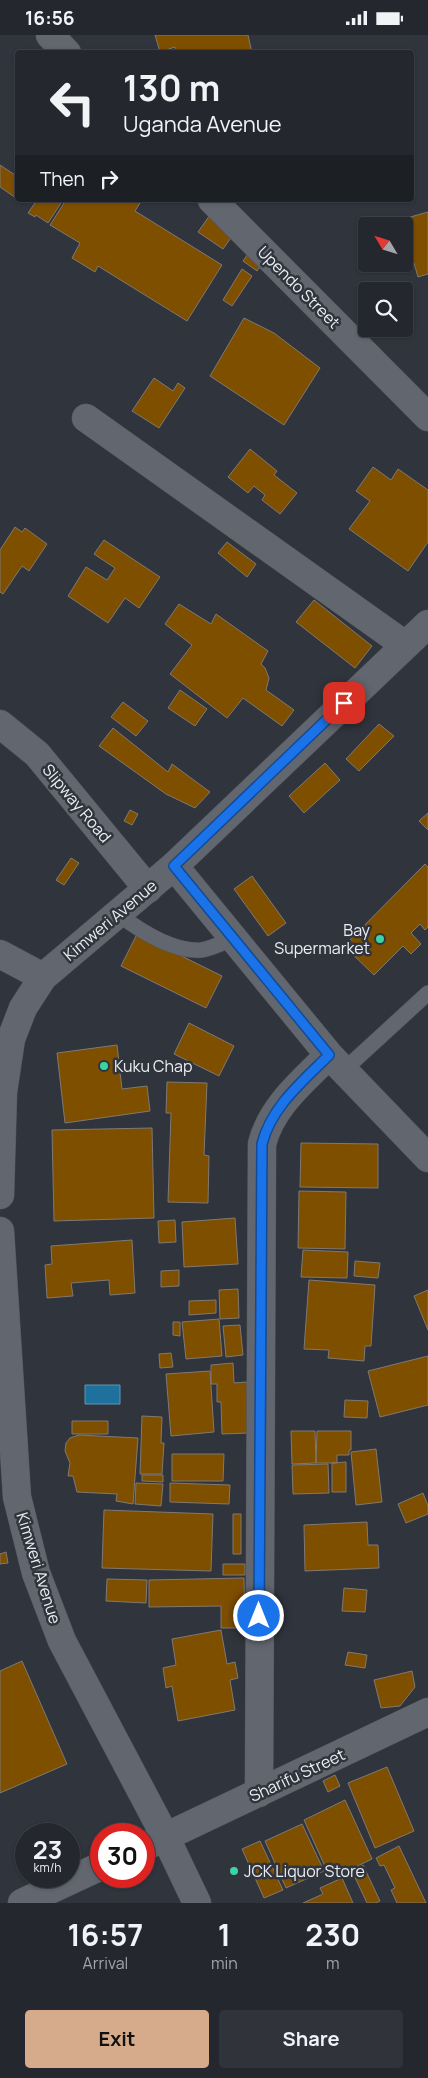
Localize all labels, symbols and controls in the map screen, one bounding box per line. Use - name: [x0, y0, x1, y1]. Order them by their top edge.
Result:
- text: 16:56: [25, 5, 75, 31]
- text: 130 m: [123, 64, 220, 112]
- icon: left: [40, 70, 105, 135]
- text: Uganda Avenue: [123, 109, 282, 139]
- icon: right: [95, 165, 123, 193]
- text: Then: [40, 166, 85, 192]
- north arrow: [358, 217, 412, 273]
- map controls: [358, 217, 413, 337]
- street label: Upendo Street: [253, 241, 345, 333]
- button: search: [358, 282, 413, 337]
- pin: [323, 682, 365, 724]
- icon: arrive: [330, 689, 358, 717]
- street label: Slipway Road: [38, 759, 116, 847]
- street label: Kimweri Avenue: [59, 874, 161, 966]
- place label: Bay Supermarket: [274, 919, 371, 959]
- marker: Bay Supermarket: [374, 933, 386, 945]
- place label: Kuku Chap: [114, 1055, 192, 1077]
- marker: Kuku Chap: [98, 1060, 110, 1072]
- street label: Kimweri Avenue: [12, 1510, 66, 1626]
- position arrow: [232, 1589, 284, 1641]
- street label: Sharifu Street: [246, 1743, 348, 1807]
- speed limit sign: 30: [90, 1823, 155, 1888]
- text: 23: [33, 1832, 62, 1867]
- text: km/h: [34, 1859, 61, 1876]
- place label: JCK Liquor Store: [244, 1860, 365, 1882]
- marker: JCK Liquor Store: [228, 1865, 240, 1877]
- text: 16:57: [68, 1914, 143, 1955]
- text: 1: [218, 1914, 231, 1955]
- text: 230: [305, 1914, 360, 1955]
- text: Arrival: [83, 1952, 128, 1974]
- text: min: [211, 1952, 238, 1974]
- text: m: [326, 1952, 340, 1974]
- button: Exit: [25, 2010, 209, 2068]
- button: Share: [219, 2010, 403, 2068]

